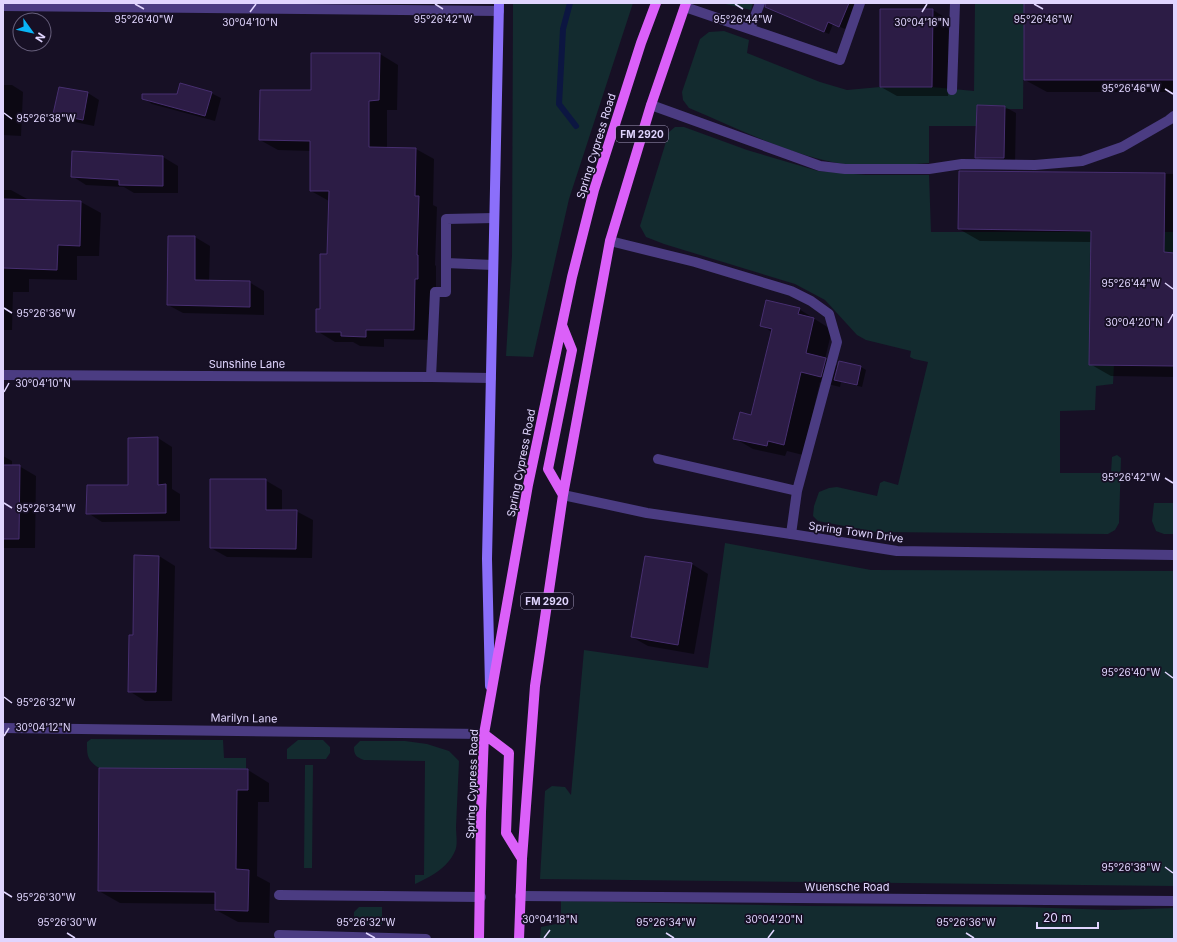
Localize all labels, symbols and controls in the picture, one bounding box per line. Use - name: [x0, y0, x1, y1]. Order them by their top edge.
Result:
- north arrow: [12, 12, 52, 52]
- text: 95°26'40"W: [115, 13, 174, 25]
- text: 95°26'42"W: [414, 13, 472, 25]
- text: 95°26'44"W: [714, 13, 773, 25]
- text: 95°26'46"W: [1014, 13, 1072, 25]
- text: 30°04'10"N: [222, 16, 278, 28]
- text: 30°04'16"N: [894, 16, 950, 28]
- text: N: [32, 30, 49, 45]
- text: 95°26'46"W: [1102, 82, 1160, 94]
- street label: Spring Cypress Road: [573, 92, 619, 200]
- text: 95°26'38"W: [16, 112, 76, 124]
- road number: FM 2920: [616, 126, 668, 142]
- text: 95°26'44"W: [1102, 277, 1161, 289]
- text: 95°26'36"W: [16, 307, 76, 319]
- text: 30°04'20"N: [1105, 316, 1163, 328]
- street label: Sunshine Lane: [209, 357, 285, 371]
- text: 30°04'10"N: [15, 377, 71, 389]
- street label: Spring Cypress Road: [504, 408, 538, 518]
- text: 95°26'42"W: [1102, 471, 1160, 483]
- text: 95°26'34"W: [16, 502, 76, 514]
- street label: Spring Town Drive: [808, 518, 904, 546]
- road number: FM 2920: [521, 593, 573, 609]
- text: 95°26'40"W: [1102, 666, 1161, 678]
- text: 95°26'32"W: [17, 696, 76, 708]
- street label: Marilyn Lane: [210, 710, 278, 726]
- text: 30°04'12"N: [15, 721, 71, 733]
- street label: Spring Cypress Road: [463, 729, 481, 839]
- text: 95°26'38"W: [1101, 861, 1161, 873]
- street label: Wuensche Road: [805, 880, 889, 894]
- text: 95°26'30"W: [16, 891, 76, 903]
- scale bar: [1037, 904, 1098, 930]
- text: 20 m: [1043, 910, 1072, 925]
- text: 30°04'18"N: [522, 913, 578, 925]
- text: 30°04'20"N: [745, 913, 803, 925]
- text: 95°26'30"W: [37, 916, 97, 928]
- text: 95°26'32"W: [337, 916, 396, 928]
- text: 95°26'34"W: [636, 916, 696, 928]
- text: 95°26'36"W: [936, 916, 996, 928]

